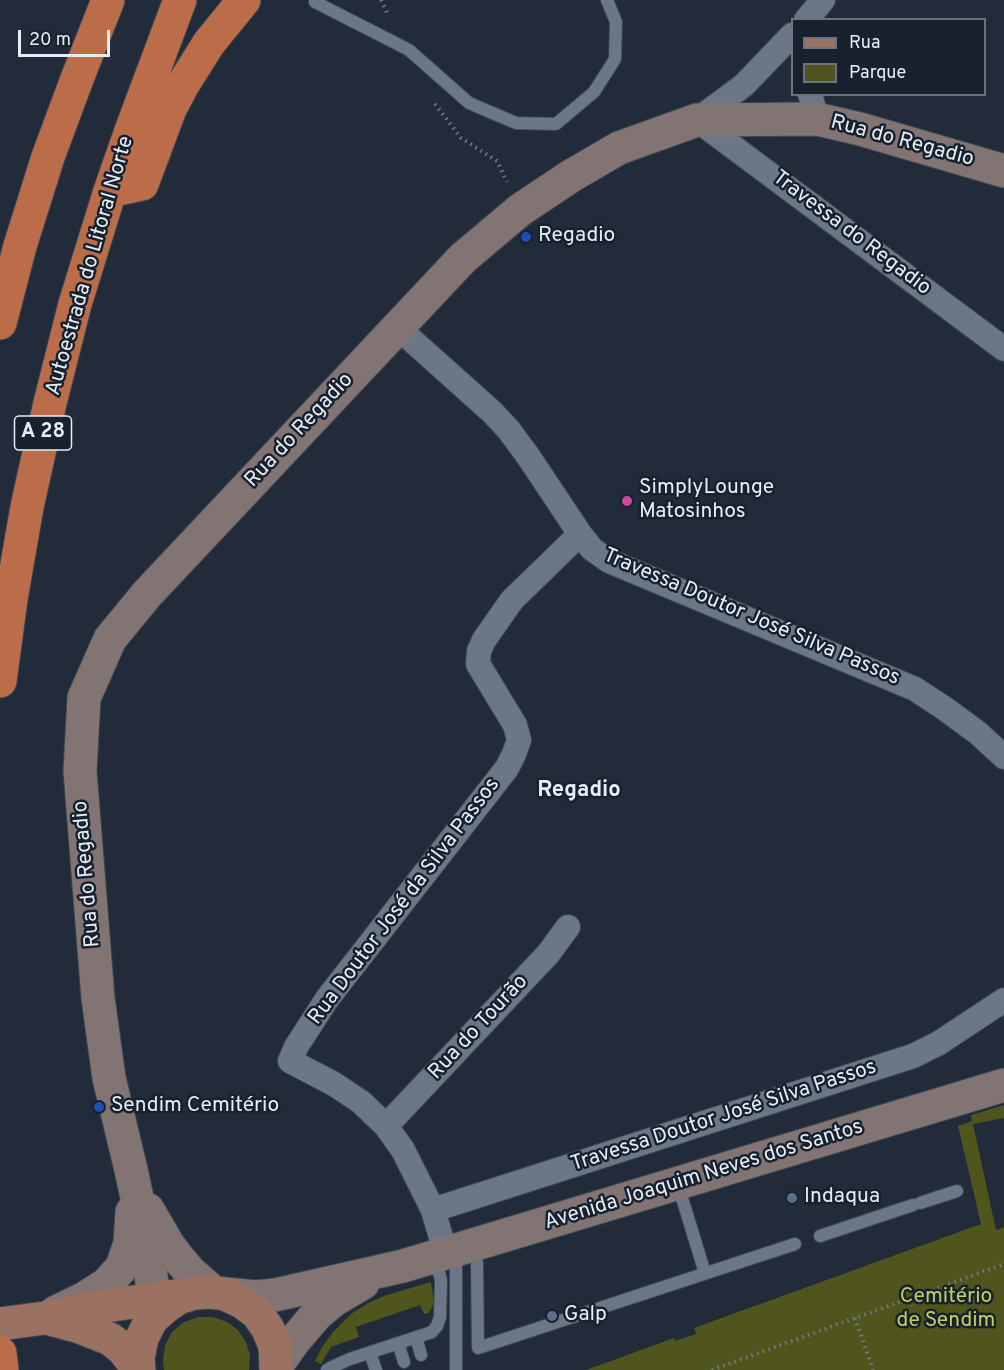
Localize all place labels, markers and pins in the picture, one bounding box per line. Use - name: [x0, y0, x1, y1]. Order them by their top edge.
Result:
- place label: Regadio: [538, 224, 615, 250]
- marker: Regadio: [519, 230, 533, 244]
- place label: SimplyLounge Matosinhos: [639, 476, 774, 526]
- marker: SimplyLounge Matosinhos: [620, 494, 634, 508]
- place label: Sendim Cemitério: [111, 1094, 279, 1120]
- marker: Sendim Cemitério: [92, 1100, 106, 1114]
- place label: Indaqua: [804, 1185, 880, 1211]
- marker: Indaqua: [785, 1191, 799, 1205]
- place label: Galp: [564, 1303, 607, 1329]
- marker: Galp: [545, 1309, 559, 1323]

